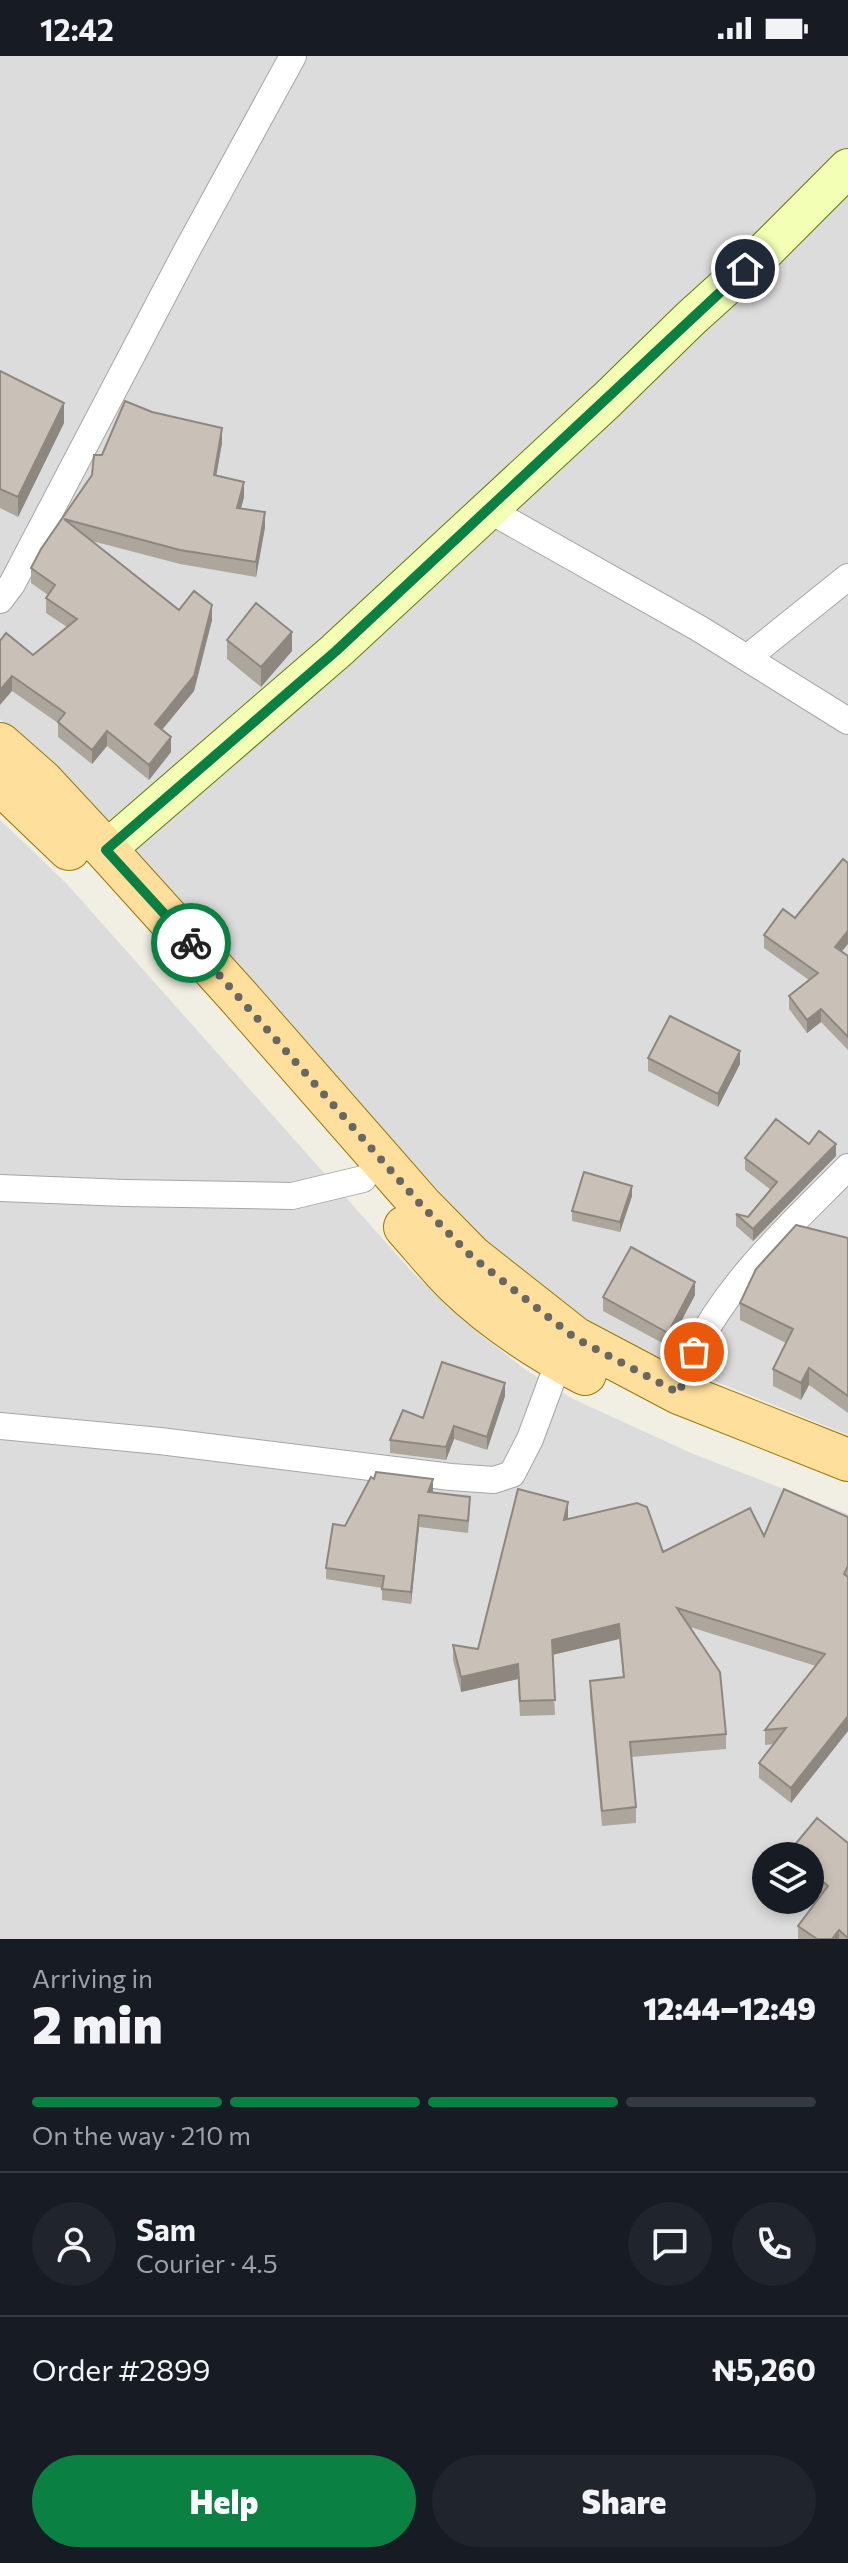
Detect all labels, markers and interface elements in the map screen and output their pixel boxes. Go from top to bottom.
text: 12:42 [40,10,114,47]
pin [711,235,779,303]
icon: home [723,247,767,291]
courier [151,903,231,983]
icon: bike [169,921,213,965]
pin [660,1318,728,1386]
icon: bag [672,1330,716,1374]
map controls [752,1842,824,1914]
button: layers [752,1842,824,1914]
text: Arriving in [32,1962,153,1993]
text: 12:44–12:49 [643,1989,816,2026]
text: 2 min [32,1991,163,2055]
text: On the way · 210 m [32,2119,251,2150]
button: person [32,2202,116,2286]
button: chat [628,2202,712,2286]
button: phone [732,2202,816,2286]
text: Sam [136,2210,196,2247]
text: Courier · 4.5 [136,2247,278,2278]
text: Order #2899 [32,2350,211,2387]
text: ₦5,260 [712,2350,816,2387]
button: Help [32,2455,416,2547]
button: Share [432,2455,816,2547]

